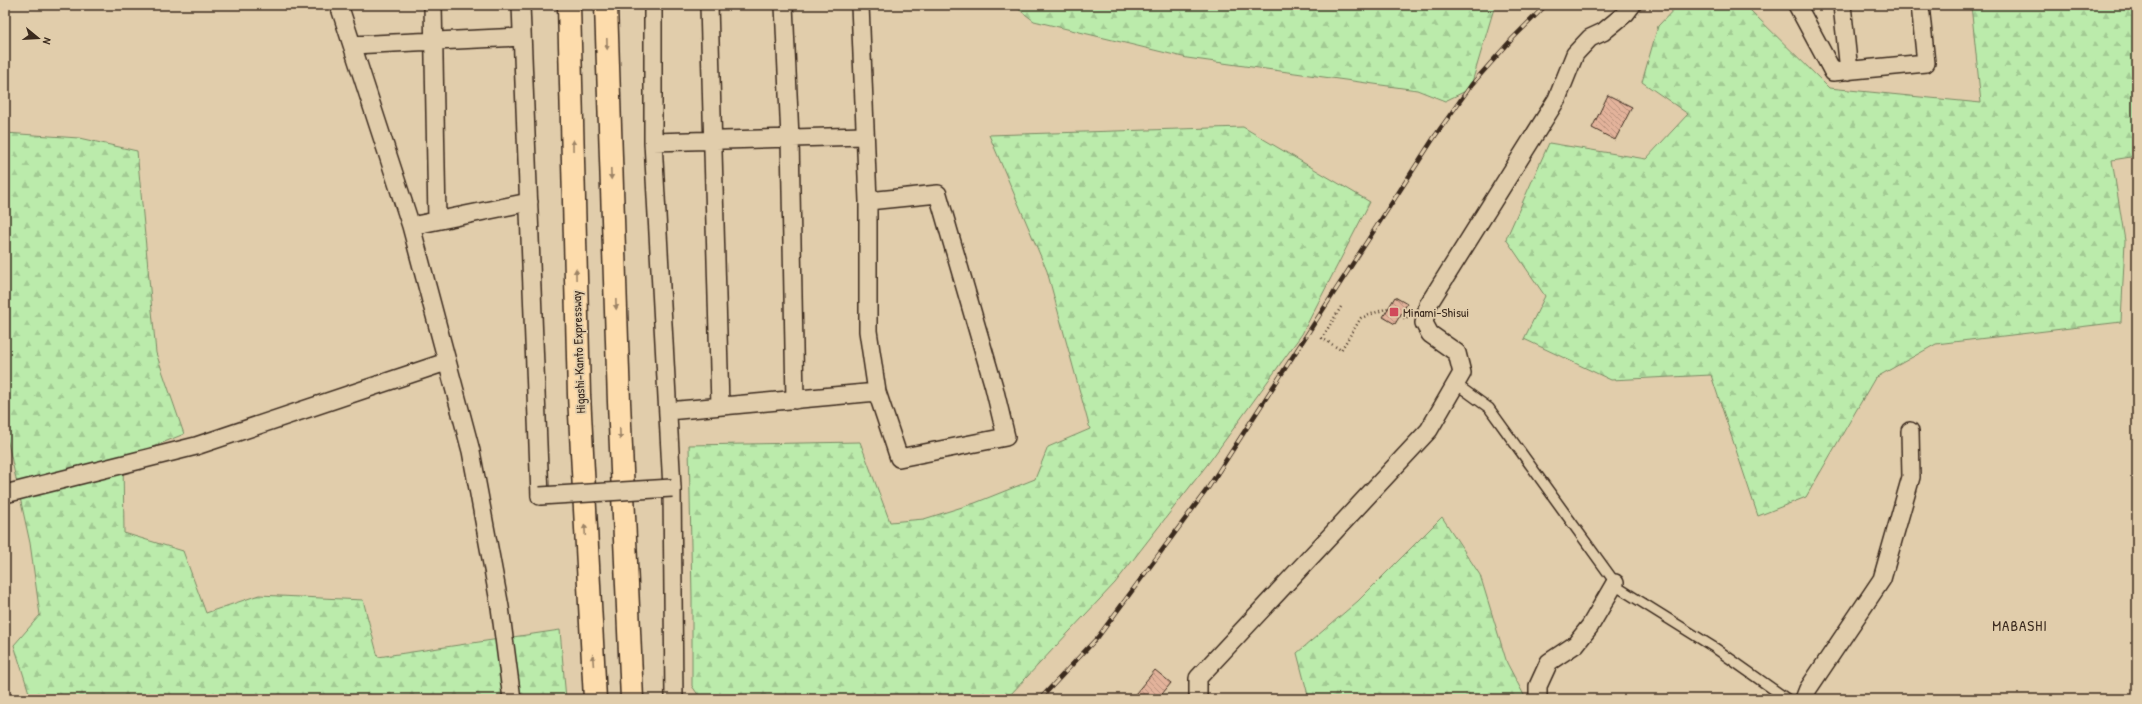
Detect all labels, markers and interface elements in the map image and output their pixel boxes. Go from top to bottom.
north arrow [18,18,58,58]
text: N [40,36,55,46]
one-way arrow [604,38,610,51]
one-way arrow [569,139,576,151]
one-way arrow [608,168,615,180]
one-way arrow [573,267,579,280]
street label: Higashi-Kanto Expressway [567,290,589,414]
one-way arrow [612,298,619,310]
place label: Minami-Shisui [1403,303,1469,321]
marker: Minami-Shisui [1388,306,1400,318]
one-way arrow [617,428,623,441]
one-way arrow [582,523,588,536]
district label: MABASHI [1992,615,2048,636]
one-way arrow [589,654,596,666]

